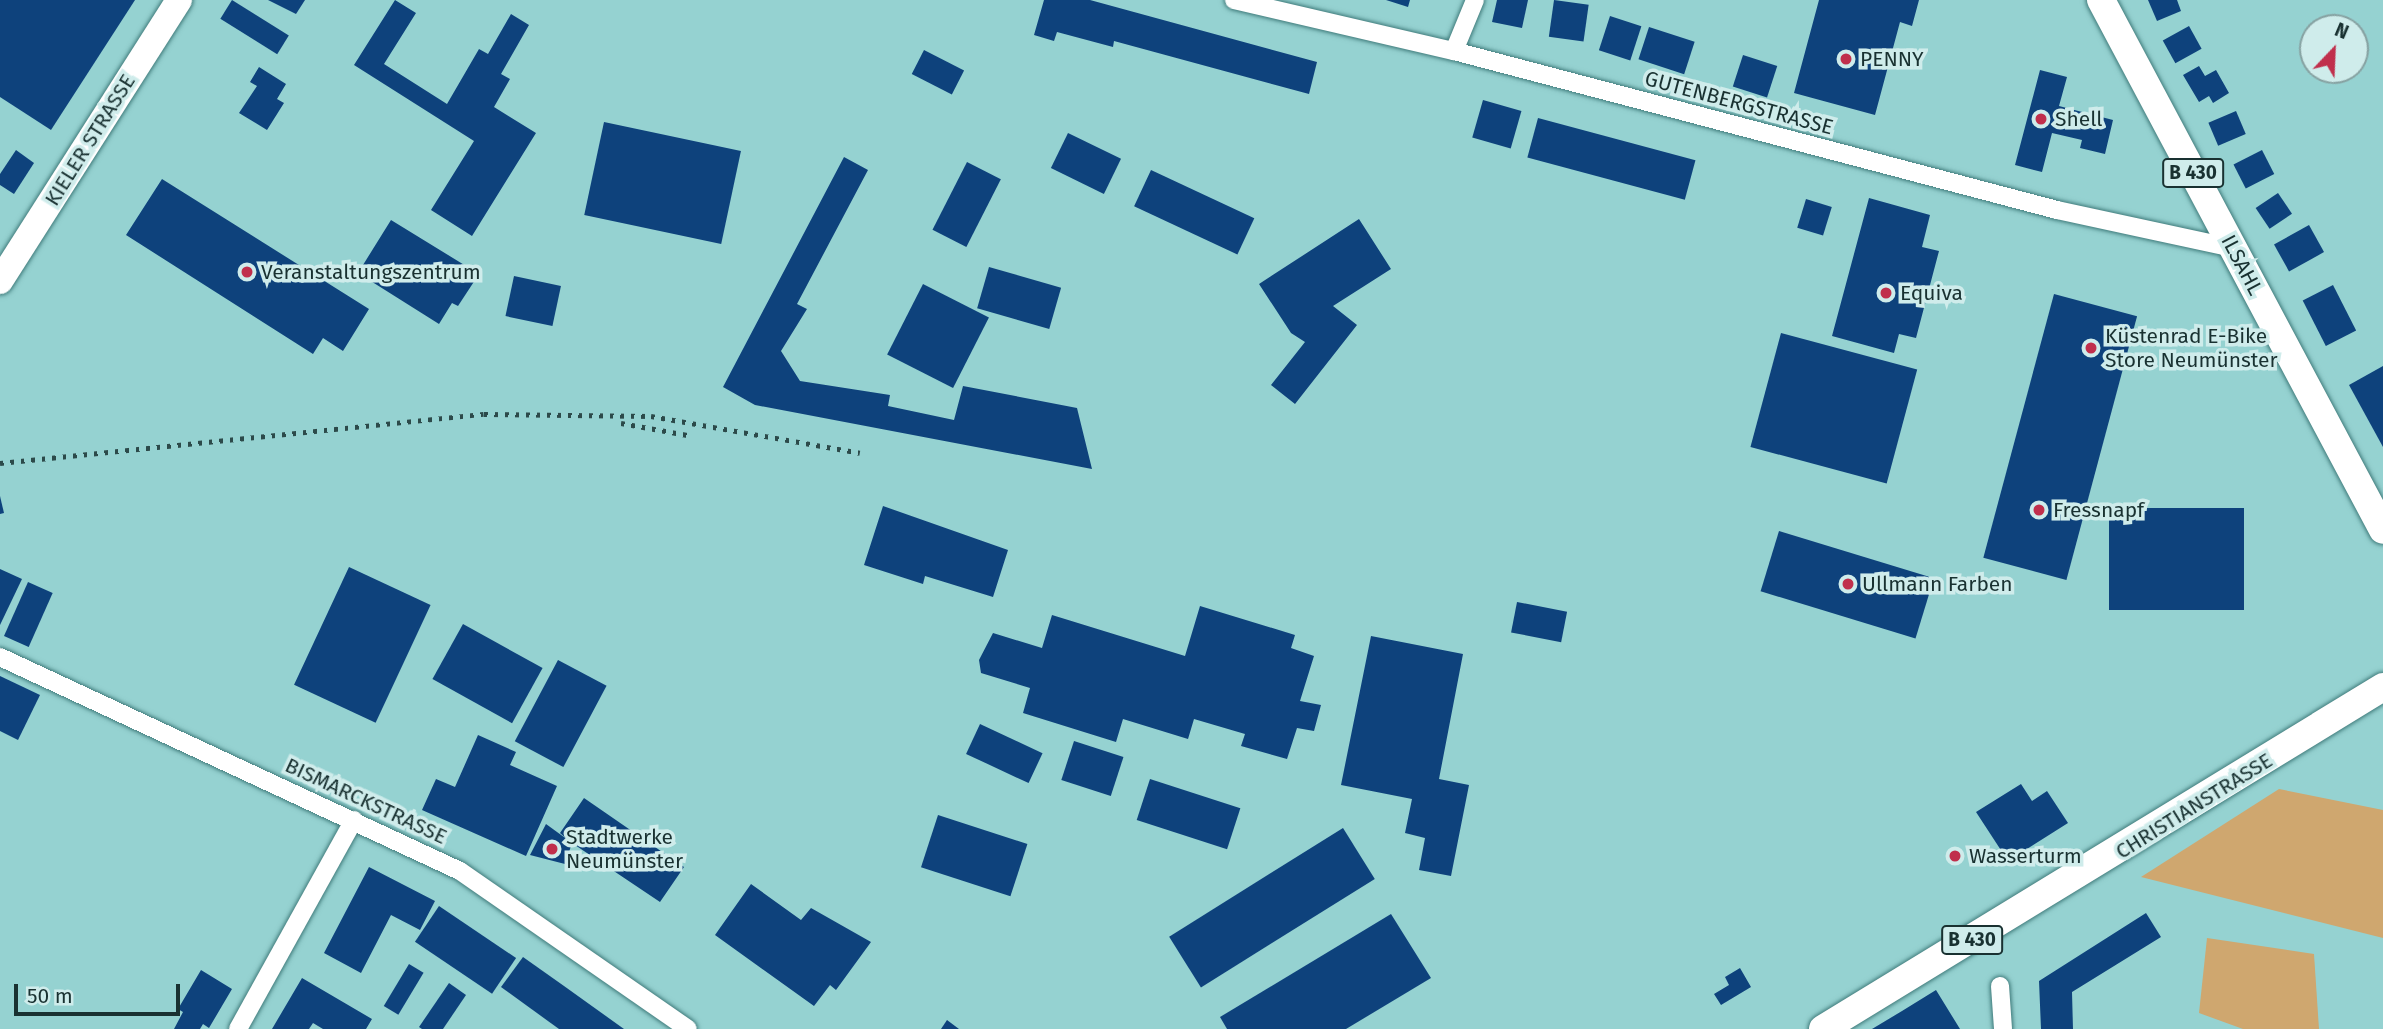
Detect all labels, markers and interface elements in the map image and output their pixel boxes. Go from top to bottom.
north arrow [2299,14,2369,84]
text: N [2331,18,2352,44]
place label: PENNY [1860,46,1924,72]
marker: PENNY [1838,51,1854,67]
street label: GUTENBERGSTRASSE [1642,66,1836,140]
street label: KIELER STRASSE [40,70,140,210]
place label: Shell [2055,106,2103,132]
marker: Shell [2033,111,2049,127]
road number: B 430 [2162,158,2224,188]
street label: ILSAHL [2216,231,2268,299]
place label: Veranstaltungszentrum [261,259,481,285]
marker: Veranstaltungszentrum [239,264,255,280]
place label: Equiva [1900,280,1963,306]
marker: Equiva [1878,285,1894,301]
place label: Küstenrad E-Bike Store Neumünster [2105,323,2278,373]
marker: Küstenrad E-Bike Store Neumünster [2083,340,2099,356]
place label: Fressnapf [2053,497,2144,523]
marker: Fressnapf [2031,502,2047,518]
place label: Ullmann Farben [1862,571,2013,597]
marker: Ullmann Farben [1840,576,1856,592]
street label: CHRISTIANSTRASSE [2111,748,2277,864]
street label: BISMARCKSTRASSE [281,753,451,849]
place label: Stadtwerke Neumünster [566,824,683,874]
marker: Stadtwerke Neumünster [544,841,560,857]
place label: Wasserturm [1969,843,2082,869]
marker: Wasserturm [1947,848,1963,864]
road number: B 430 [1940,924,2004,956]
scale bar [18,970,184,1014]
text: 50 m [27,983,73,1009]

